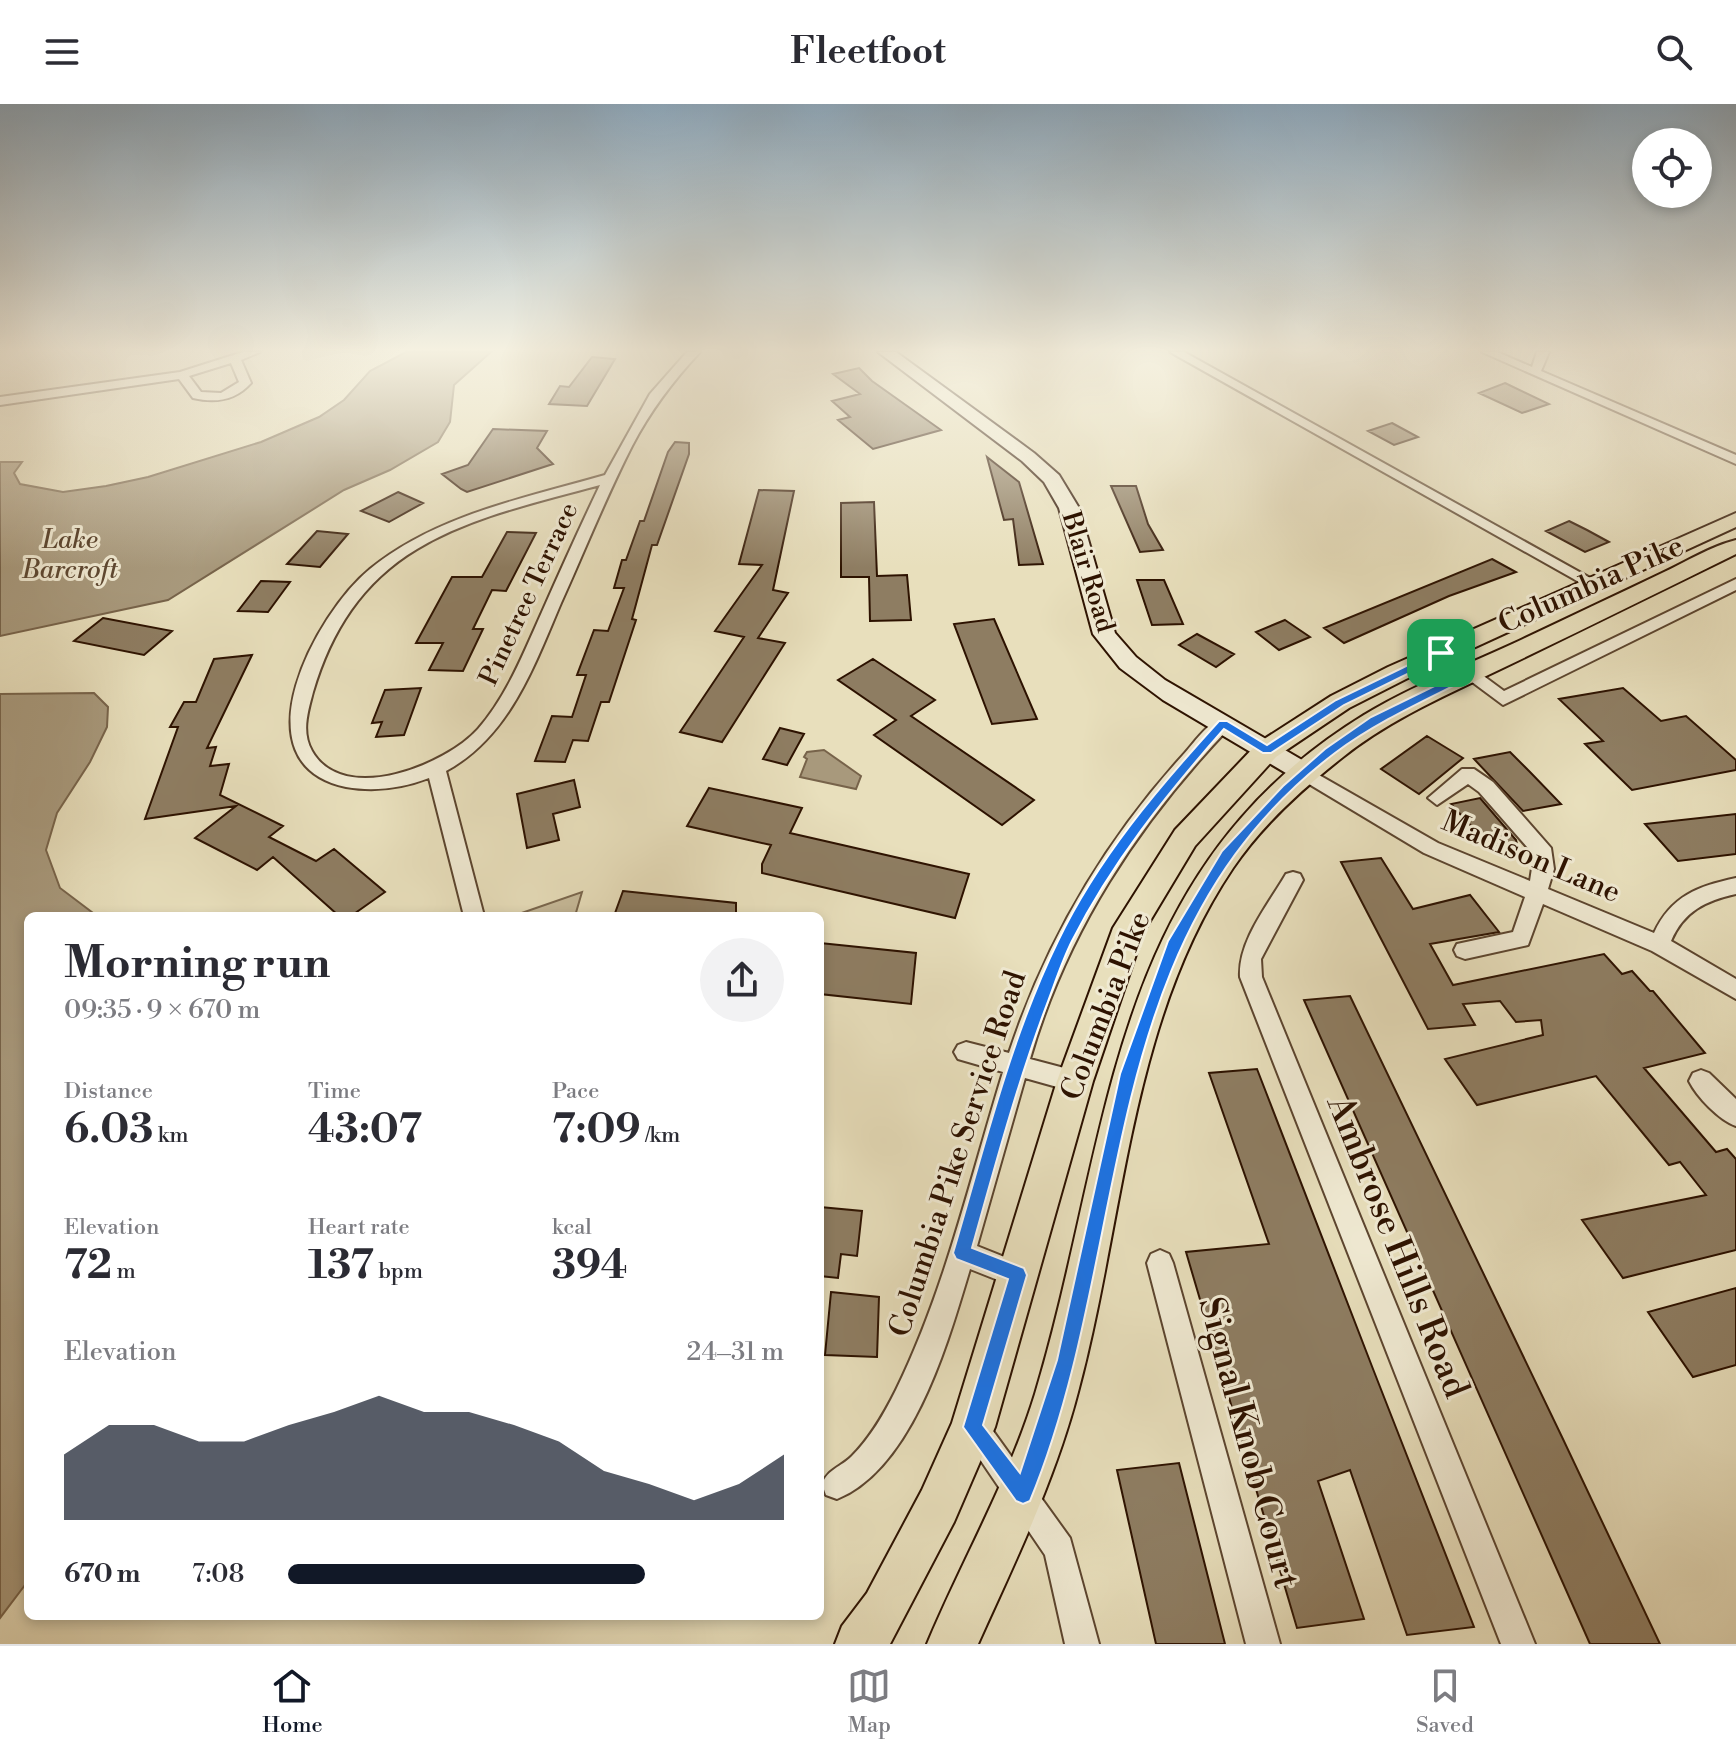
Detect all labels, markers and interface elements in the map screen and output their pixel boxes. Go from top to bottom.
icon: menu [40,30,84,74]
text: Fleetfoot [790,30,946,75]
icon: search [1652,30,1696,74]
map controls [1632,128,1712,208]
button: locate [1632,128,1712,208]
street label: Pinetree Terrace [473,497,585,691]
street label: Blair Road [1054,507,1122,636]
water label: Lake Barcroft [21,524,118,586]
street label: Columbia Pike [1492,527,1690,643]
pin [1407,619,1475,687]
icon: arrive [1419,631,1463,675]
street label: Madison Lane [1436,802,1626,912]
street label: Columbia Pike [1053,906,1159,1106]
text: Morning run [64,936,330,991]
button: share [700,938,784,1022]
street label: Columbia Pike Service Road [881,966,1035,1342]
text: 09:35 · 9 × 670 m [64,994,260,1026]
text: Distance [64,1078,153,1105]
text: Time [308,1078,361,1105]
text: Pace [552,1078,599,1105]
street label: Ambrose Hills Road [1315,1088,1478,1405]
text: 6.03 [64,1105,153,1155]
text: 43:07 [308,1105,422,1155]
text: 7:09 [552,1105,641,1155]
text: km [153,1122,189,1149]
text: /km [641,1122,680,1149]
text: Elevation [64,1214,159,1241]
text: Heart rate [308,1214,410,1241]
text: kcal [552,1214,592,1241]
text: 72 [64,1241,112,1291]
text: 137 [308,1241,374,1291]
text: 394 [552,1241,628,1291]
text: m [112,1258,136,1285]
text: bpm [374,1258,423,1285]
street label: Signal Knob Court [1187,1292,1309,1594]
text: Elevation [64,1336,177,1368]
text: 24–31 m [686,1336,784,1368]
text: 670 m [64,1558,140,1590]
text: 7:08 [192,1558,244,1590]
tab: Home [262,1664,323,1739]
tab: Map [847,1664,891,1739]
tab: Saved [1416,1664,1474,1739]

